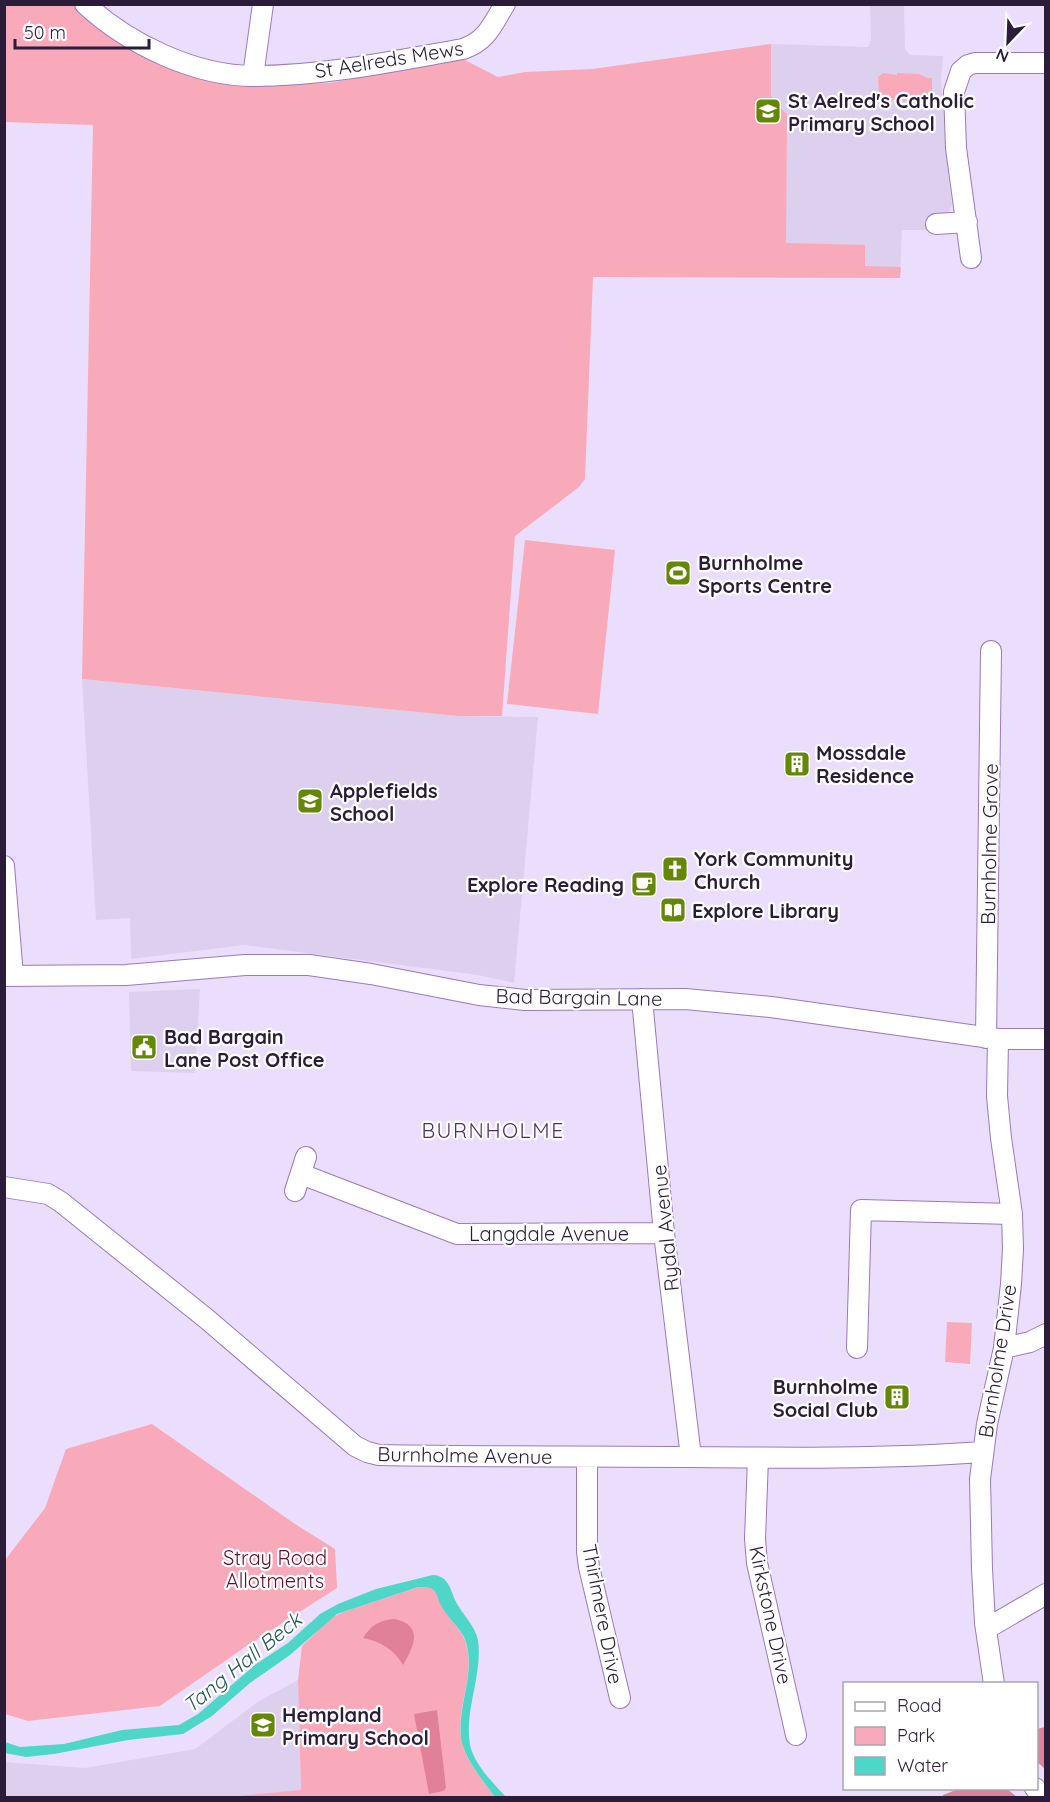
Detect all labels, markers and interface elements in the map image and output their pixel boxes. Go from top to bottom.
scale bar [15,12,148,50]
north arrow [978,12,1038,72]
text: 50 m [24,21,66,44]
street label: St Aelreds Mews [313,35,465,83]
text: N [993,44,1011,67]
place label: St Aelred's Catholic Primary School [788,88,974,136]
school or university icon: St Aelred's Catholic Primary School [753,96,783,126]
place label: Burnholme Sports Centre [698,550,832,598]
sports icon: Burnholme Sports Centre [663,558,693,588]
place label: Mossdale Residence [816,740,914,788]
building icon: Mossdale Residence [782,749,812,779]
street label: Burnholme Grove [975,763,1003,925]
place label: Applefields School [330,778,438,826]
school or university icon: Applefields School [295,786,325,816]
place label: York Community Church [694,846,853,894]
church icon: York Community Church [660,854,690,884]
cafe icon: Explore Reading [629,869,659,899]
place label: Explore Reading [467,872,624,897]
library icon: Explore Library [658,895,688,925]
place label: Explore Library [692,898,839,923]
street label: Bad Bargain Lane [495,983,663,1011]
place label: Bad Bargain Lane Post Office [164,1024,324,1072]
public building icon: Bad Bargain Lane Post Office [129,1032,159,1062]
district label: BURNHOLME [421,1117,565,1143]
street label: Rydal Avenue [646,1163,684,1293]
street label: Langdale Avenue [469,1221,629,1246]
street label: Burnholme Drive [973,1283,1021,1439]
place label: Burnholme Social Club [773,1374,878,1422]
building icon: Burnholme Social Club [882,1382,912,1412]
street label: Burnholme Avenue [377,1441,553,1469]
street label: Thirlmere Drive [577,1542,629,1686]
street label: Kirkstone Drive [744,1544,798,1686]
park label: Stray Road Allotments [223,1545,327,1593]
water label: Tang Hall Beck [177,1605,308,1718]
legend [843,1682,1038,1790]
text: Road [897,1694,942,1717]
place label: Hempland Primary School [282,1702,429,1750]
school or university icon: Hempland Primary School [248,1710,278,1740]
text: Park [897,1724,935,1747]
text: Water [897,1754,948,1777]

